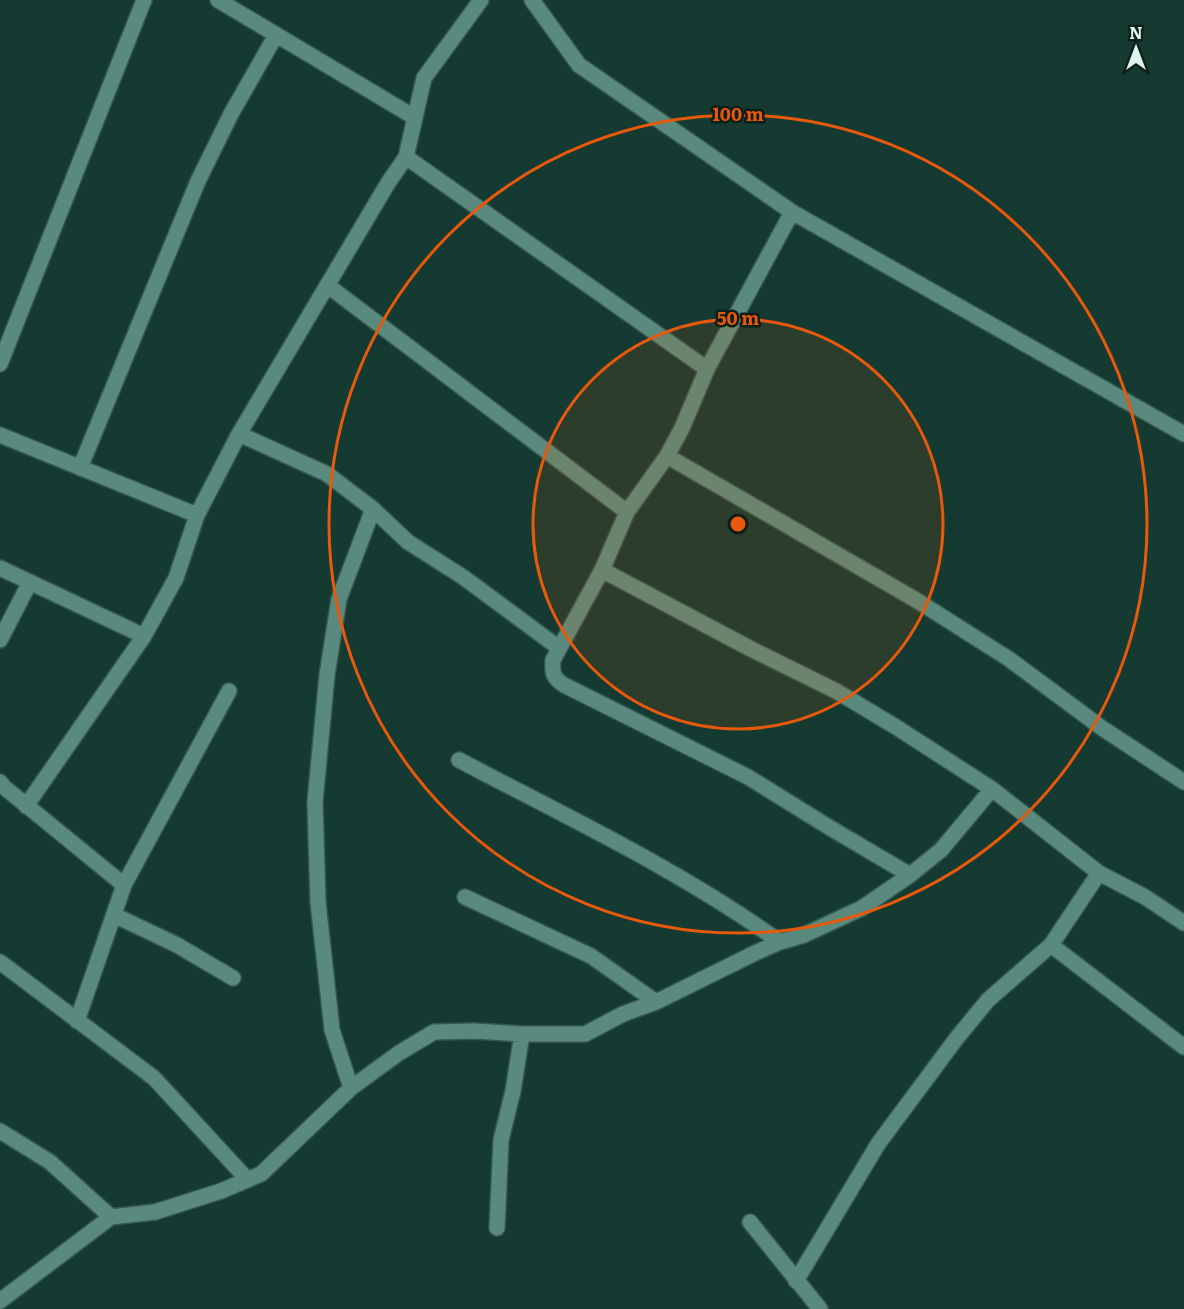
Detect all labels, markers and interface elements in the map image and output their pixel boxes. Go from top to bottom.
north arrow [1106,18,1166,78]
text: N [1129,20,1143,44]
text: 100 m [712,100,764,127]
text: 50 m [717,304,759,331]
centre of rings [728,514,748,534]

